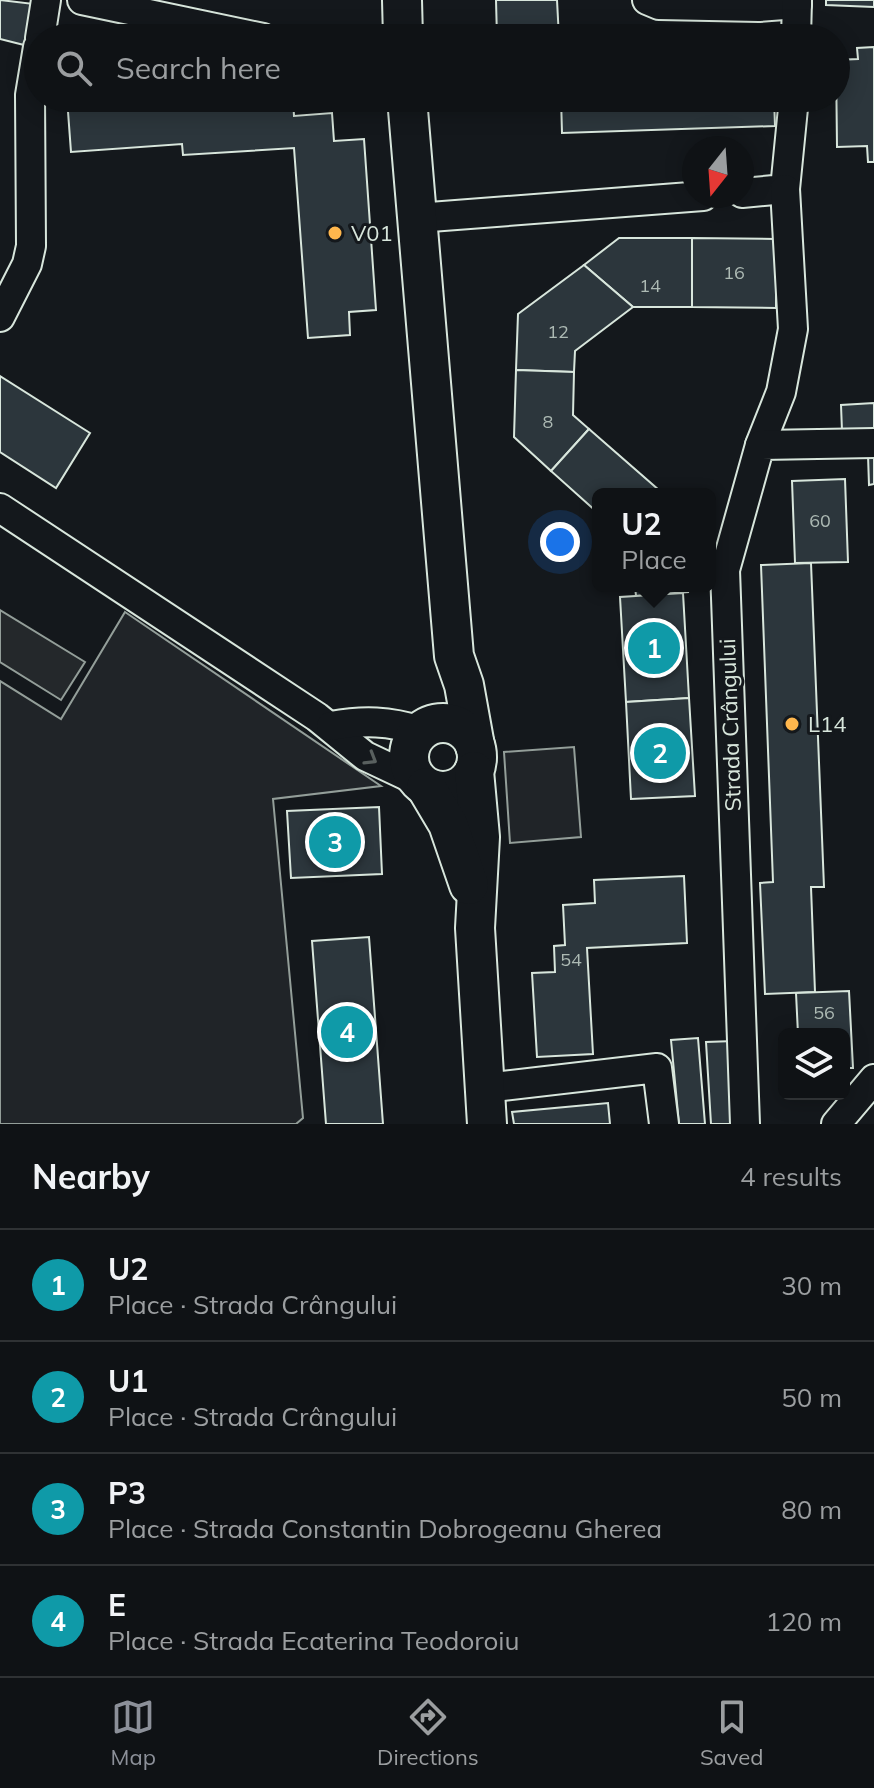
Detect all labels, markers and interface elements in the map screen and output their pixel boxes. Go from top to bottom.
search box [24,24,850,112]
icon: search [52,46,96,90]
text: Search here [116,49,281,87]
north arrow [682,136,754,208]
place label: V01 [351,219,393,247]
marker: V01 [326,224,344,242]
house number: 16 [723,261,745,284]
house number: 14 [639,274,661,297]
house number: 12 [547,320,569,343]
house number: 8 [543,410,553,433]
popup [592,488,716,592]
text: U2 [621,505,661,543]
house number: 60 [809,509,831,532]
your location [540,522,580,562]
text: Place [621,543,687,576]
pin: 1 [628,618,680,678]
street label: Strada Crângului [713,638,747,812]
place label: L14 [808,710,846,738]
marker: L14 [783,715,801,733]
pin: 2 [634,723,686,783]
one-way arrow [362,749,377,765]
pin: 3 [309,812,361,872]
house number: 54 [560,948,582,971]
house number: 56 [813,1001,835,1024]
pin: 4 [321,1002,373,1062]
map controls [778,1028,850,1100]
button: layers [778,1028,850,1100]
text: Nearby [32,1155,150,1198]
text: 4 results [740,1160,842,1193]
text: U2 [108,1250,148,1288]
text: 1 [50,1269,66,1302]
text: 30 m [781,1269,842,1302]
text: Place · Strada Crângului [108,1288,397,1321]
text: U1 [108,1362,148,1400]
text: 2 [50,1381,66,1414]
text: 50 m [781,1381,842,1414]
text: Place · Strada Crângului [108,1400,397,1433]
text: P3 [108,1474,146,1512]
text: 3 [50,1493,66,1526]
text: 80 m [781,1493,842,1526]
text: Place · Strada Constantin Dobrogeanu Gherea [108,1512,662,1545]
text: E [108,1586,126,1624]
text: 4 [50,1605,66,1638]
text: 120 m [766,1605,842,1638]
text: Place · Strada Ecaterina Teodoroiu [108,1624,520,1657]
tab: Map [111,1695,156,1771]
tab: Directions [377,1695,479,1771]
tab: Saved [700,1695,763,1771]

